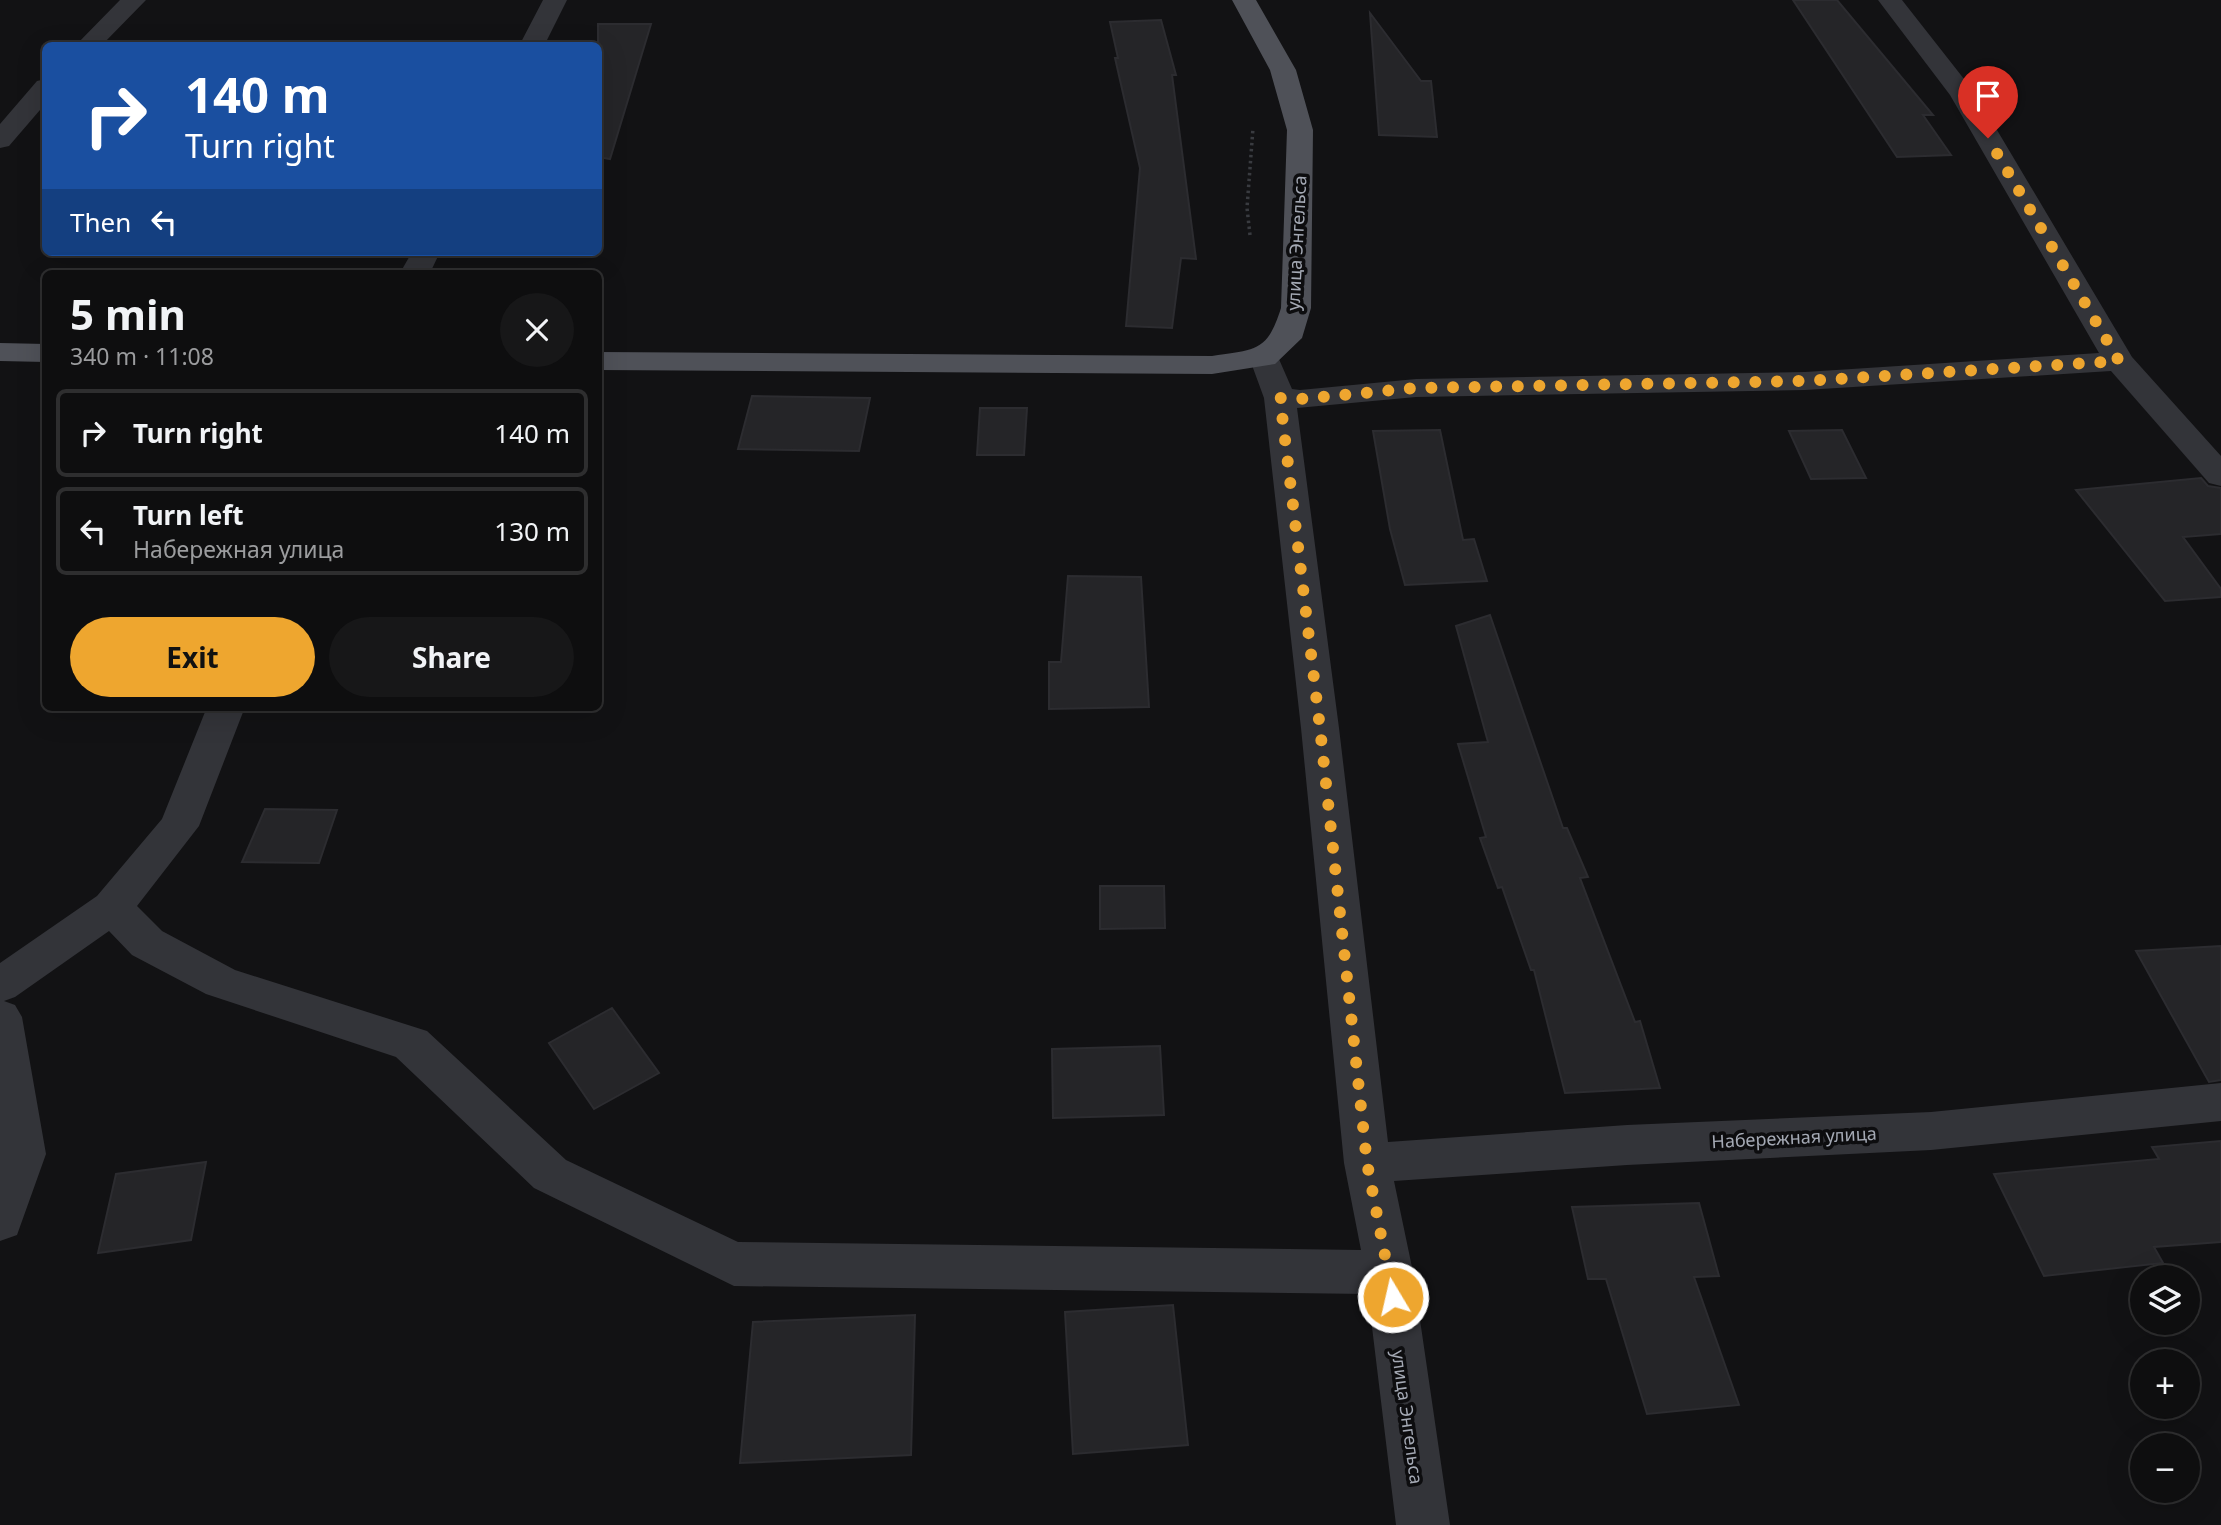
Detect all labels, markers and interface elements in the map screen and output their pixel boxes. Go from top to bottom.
text: 140 m [185,61,330,127]
pin [1958,66,2018,138]
icon: right [70,70,161,161]
icon: arrive [1969,77,2007,115]
text: Turn right [185,124,335,167]
street label: улица Энгельса [1280,175,1312,311]
icon: left [145,203,183,241]
text: Then [70,204,131,240]
text: 5 min [70,285,186,342]
button: close [500,293,574,367]
text: 340 m · 11:08 [70,340,214,372]
icon: right [74,414,112,452]
text: Turn right [133,415,263,451]
text: 140 m [494,415,570,451]
text: Turn left [133,497,244,533]
icon: left [74,512,112,550]
text: 130 m [494,513,570,549]
text: Набережная улица [133,533,344,565]
button: Exit [70,617,315,697]
button: Share [329,617,574,697]
street label: Набережная улица [1711,1121,1877,1153]
position arrow [1356,1260,1430,1334]
map controls [2130,1265,2200,1503]
button: layers [2130,1265,2200,1335]
street label: улица Энгельса [1387,1348,1429,1486]
button: + [2130,1349,2200,1419]
button: − [2130,1433,2200,1503]

